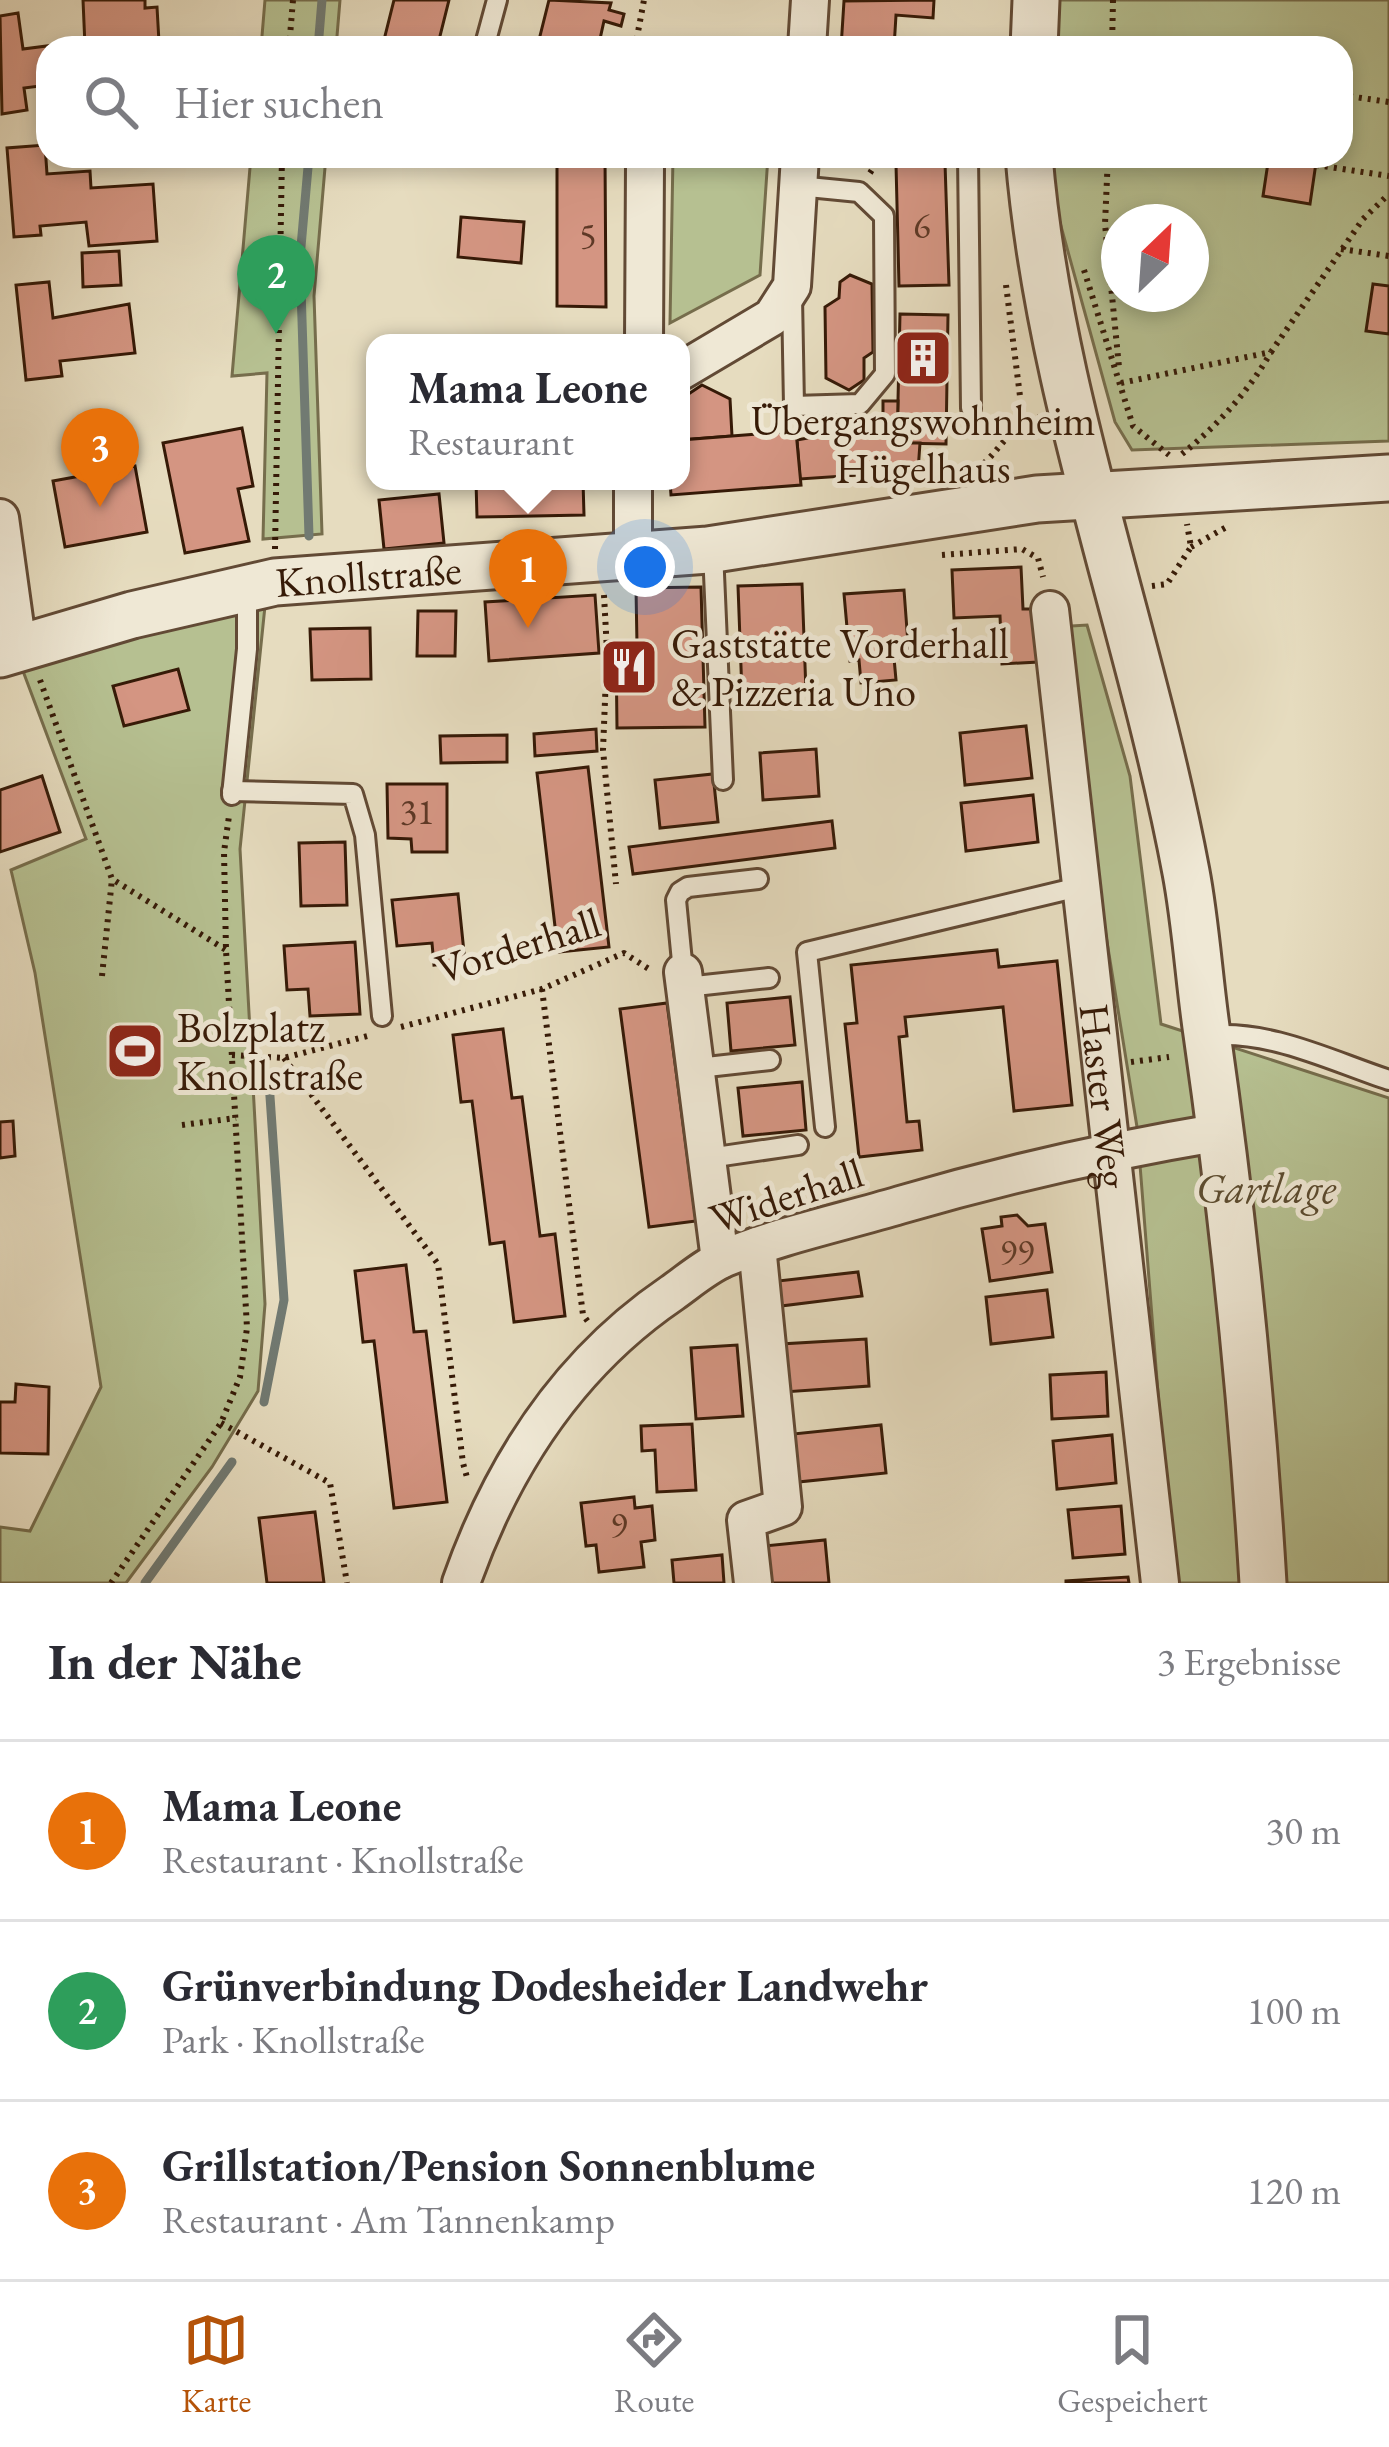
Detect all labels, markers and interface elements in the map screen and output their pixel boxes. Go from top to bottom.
search box [36,36,1353,168]
icon: search [78,69,144,135]
text: Hier suchen [174,73,384,131]
house number: 6 [913,202,931,249]
north arrow [1101,204,1209,312]
house number: 5 [579,212,597,259]
pin: 2 [237,235,315,334]
building icon: Übergangswohnheim Hügelhaus [892,327,954,389]
popup [366,334,690,490]
text: Mama Leone [408,358,648,416]
place label: Übergangswohnheim Hügelhaus [751,393,1095,496]
pin: 3 [61,408,139,507]
text: Restaurant [408,416,574,467]
pin: 1 [489,529,567,628]
your location [615,537,675,597]
street label: Knollstraße [273,541,463,610]
place label: Gaststätte Vorderhall & Pizzeria Uno [671,616,1009,719]
restaurant icon: Gaststätte Vorderhall & Pizzeria Uno [598,636,660,698]
house number: 31 [400,788,434,835]
street label: Vorderhall [429,894,607,996]
place label: Bolzplatz Knollstraße [177,1000,363,1103]
street label: Haster Weg [1067,1001,1142,1192]
sports icon: Bolzplatz Knollstraße [104,1020,166,1082]
street label: Widerhall [702,1145,870,1246]
park label: Gartlage [1196,1161,1337,1216]
house number: 99 [1000,1228,1034,1275]
house number: 9 [610,1501,628,1548]
text: In der Nähe [48,1628,302,1694]
text: 3 Ergebnisse [1157,1636,1341,1687]
text: Mama Leone [162,1776,401,1834]
text: 1 [77,1805,97,1856]
text: 30 m [1265,1805,1341,1856]
text: Restaurant · Knollstraße [162,1834,524,1885]
text: Grünverbindung Dodesheider Landwehr [162,1956,928,2014]
text: 2 [77,1985,97,2036]
text: 100 m [1247,1985,1341,2036]
text: Park · Knollstraße [162,2014,425,2065]
text: Grillstation/Pension Sonnenblume [162,2136,815,2194]
text: 3 [77,2165,97,2216]
text: 120 m [1247,2165,1341,2216]
text: Restaurant · Am Tannenkamp [162,2194,615,2245]
tab: Karte [181,2307,251,2422]
tab: Route [614,2307,695,2422]
tab: Gespeichert [1057,2307,1208,2422]

